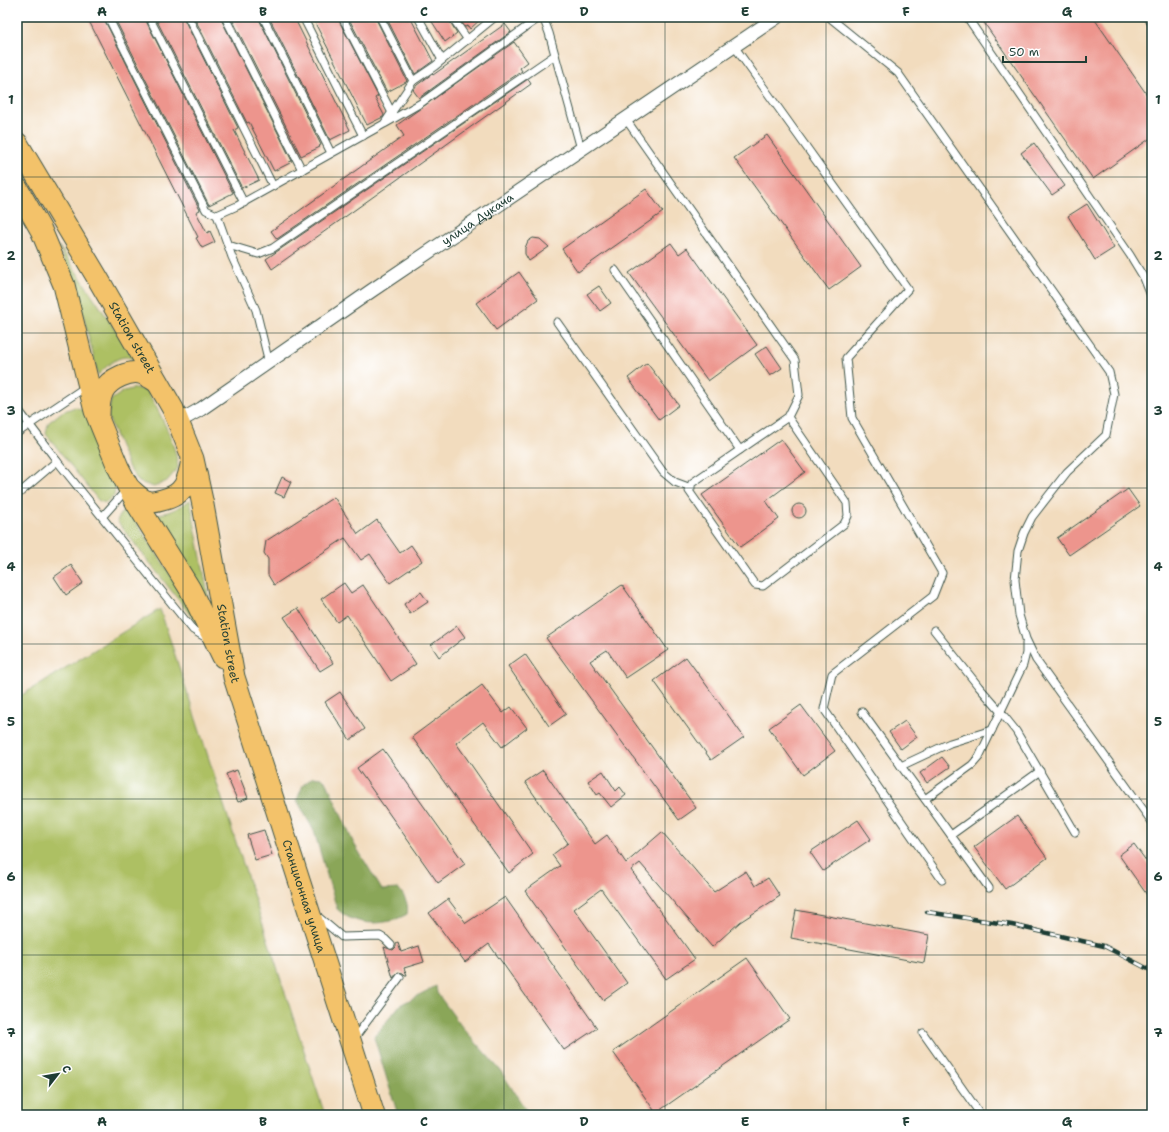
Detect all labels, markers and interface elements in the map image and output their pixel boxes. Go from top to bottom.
text: A [97,3,107,20]
text: B [259,3,267,20]
text: C [420,3,428,20]
text: D [579,3,589,20]
text: E [741,3,750,20]
text: F [902,3,910,20]
text: G [1062,3,1073,20]
scale bar [1003,38,1086,64]
text: 50 m [1009,44,1039,60]
text: 1 [8,91,14,108]
text: 1 [1155,91,1161,108]
street label: улица Дукача [439,189,517,249]
text: 2 [6,247,16,264]
text: 2 [1153,247,1163,264]
street label: Station street [105,299,159,376]
text: 3 [6,402,16,419]
text: 3 [1153,402,1163,419]
text: 4 [6,558,16,575]
text: 4 [1153,558,1163,575]
street label: Station street [213,603,243,685]
text: 5 [7,713,15,730]
text: 5 [1154,713,1162,730]
street label: Станционная улица [278,837,330,955]
text: 6 [6,868,16,885]
text: 6 [1153,868,1163,885]
text: 7 [6,1024,16,1041]
text: 7 [1153,1024,1163,1041]
north arrow [38,1054,78,1094]
text: С [58,1062,74,1076]
text: A [97,1113,107,1130]
text: B [259,1113,267,1130]
text: C [420,1113,428,1130]
text: D [579,1113,589,1130]
text: E [741,1113,750,1130]
text: F [902,1113,910,1130]
text: G [1062,1113,1073,1130]

